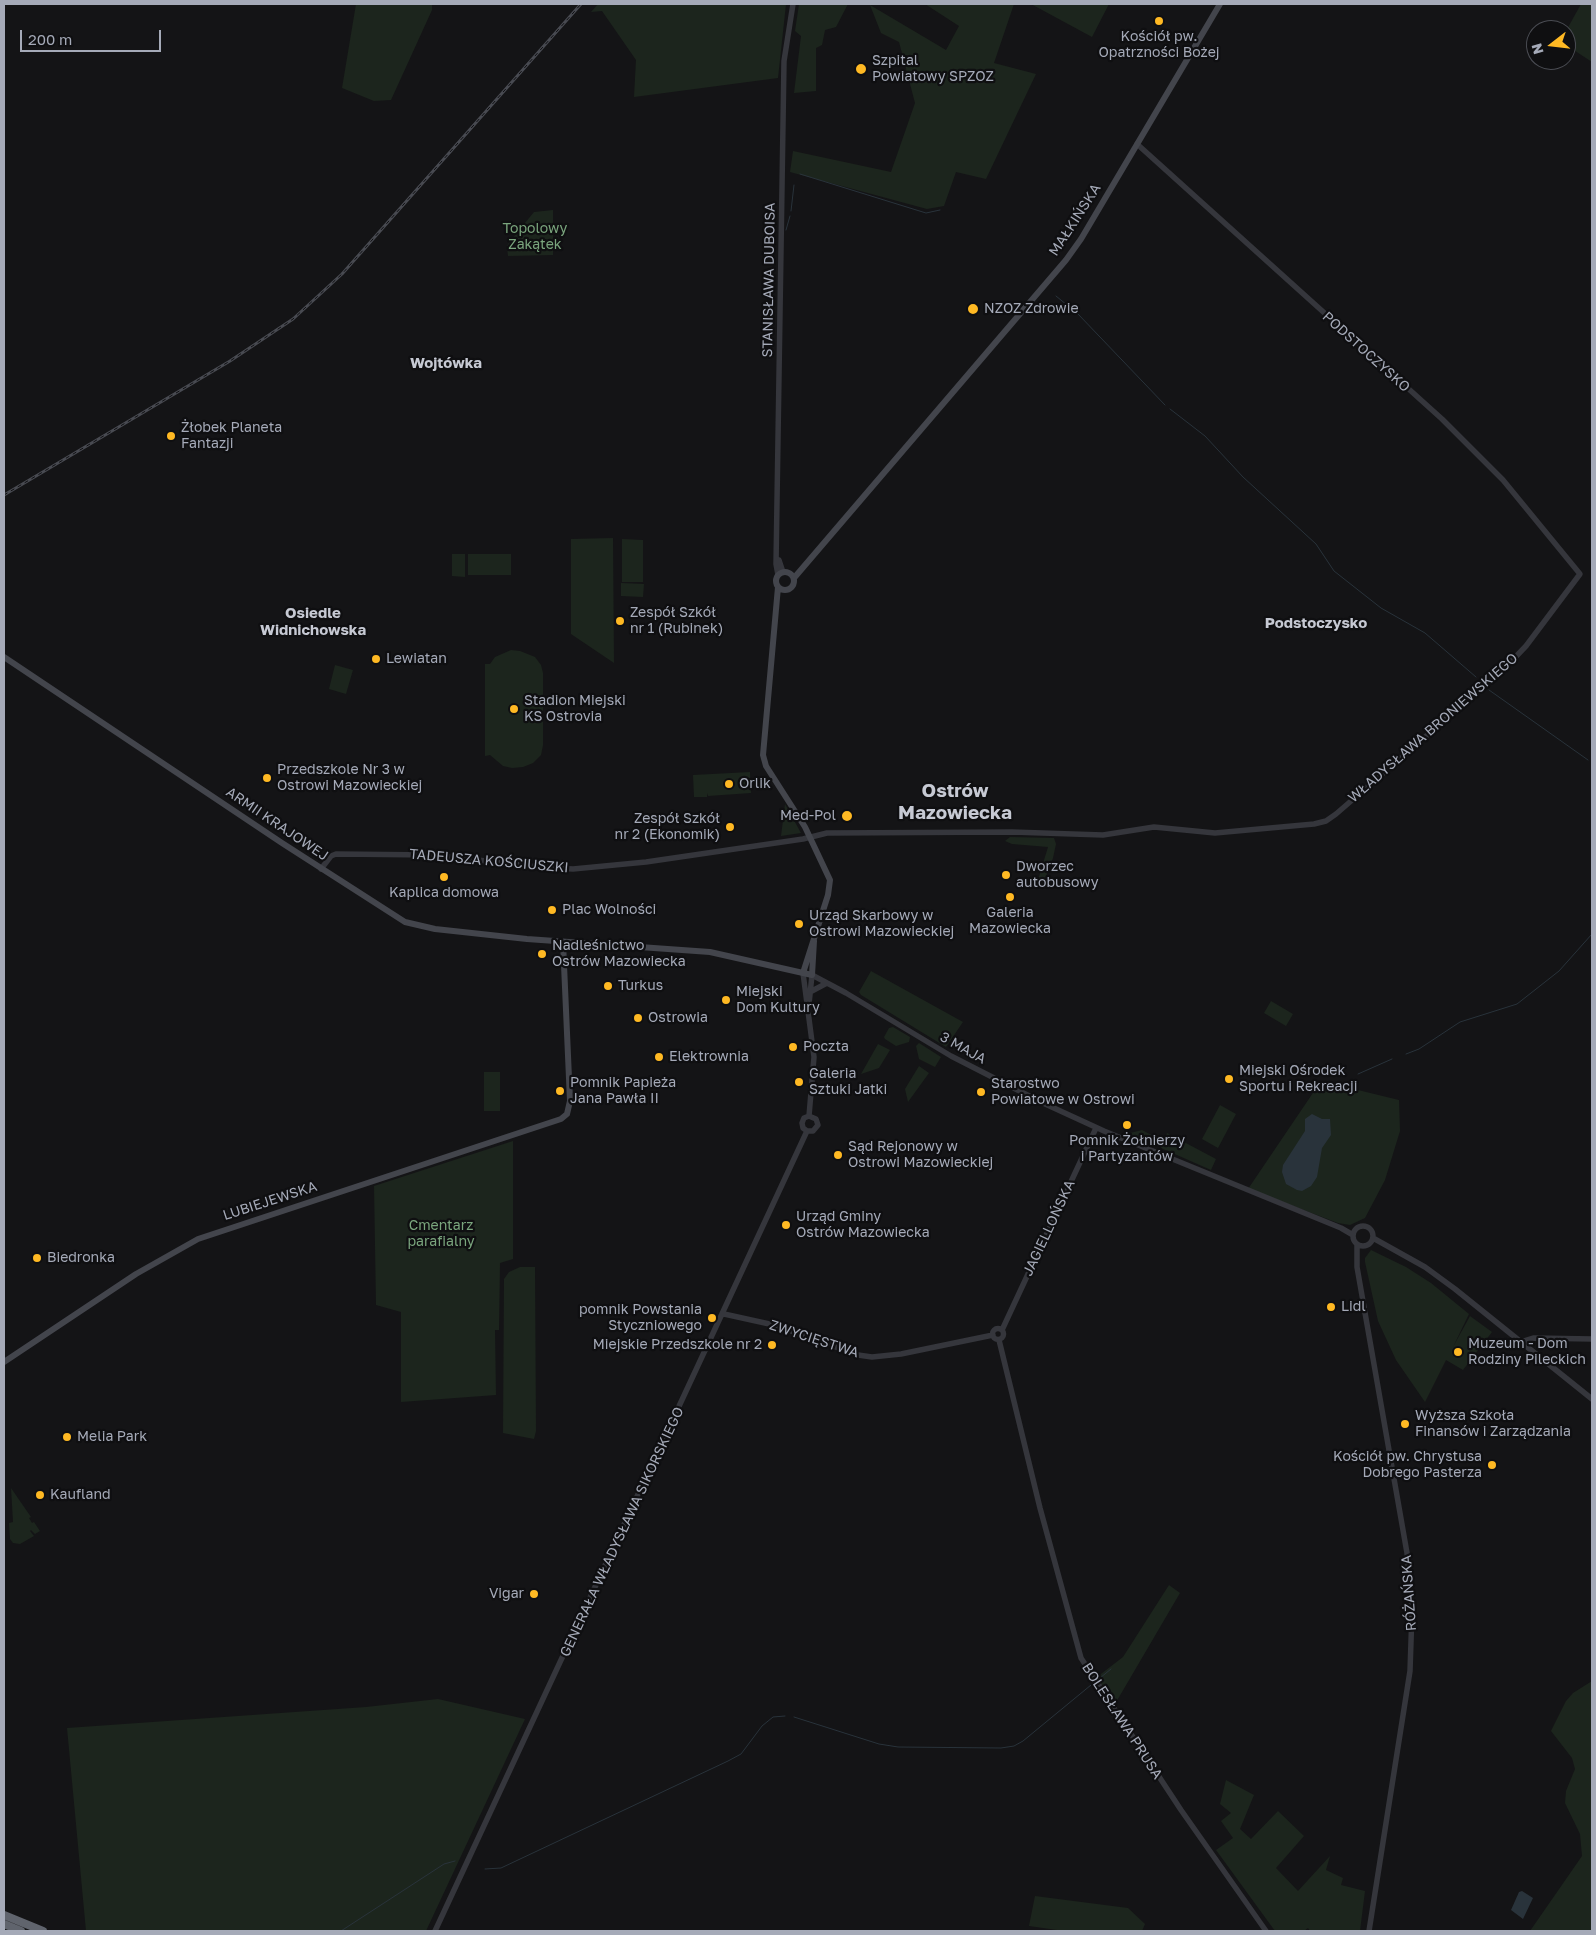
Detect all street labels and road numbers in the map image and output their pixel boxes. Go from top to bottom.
street label: MAŁKIŃSKA [1045,181,1105,259]
street label: STANISŁAWA DUBOISA [759,202,779,358]
street label: PODSTOCZYSKO [1319,308,1413,396]
street label: WŁADYSŁAWA BRONIEWSKIEGO [1345,650,1521,806]
street label: ARMII KRAJOWEJ [223,784,331,864]
street label: TADEUSZA KOŚCIUSZKI [409,846,569,876]
street label: 3 MAJA [937,1029,989,1067]
street label: JAGIELLOŃSKA [1019,1177,1079,1279]
street label: LUBIEJEWSKA [221,1178,319,1224]
street label: ZWYCIĘSTWA [767,1317,861,1361]
street label: GENERAŁA WŁADYSŁAWA SIKORSKIEGO [557,1404,687,1660]
street label: RÓŻAŃSKA [1398,1554,1420,1632]
street label: BOLESŁAWA PRUSA [1078,1660,1166,1782]

